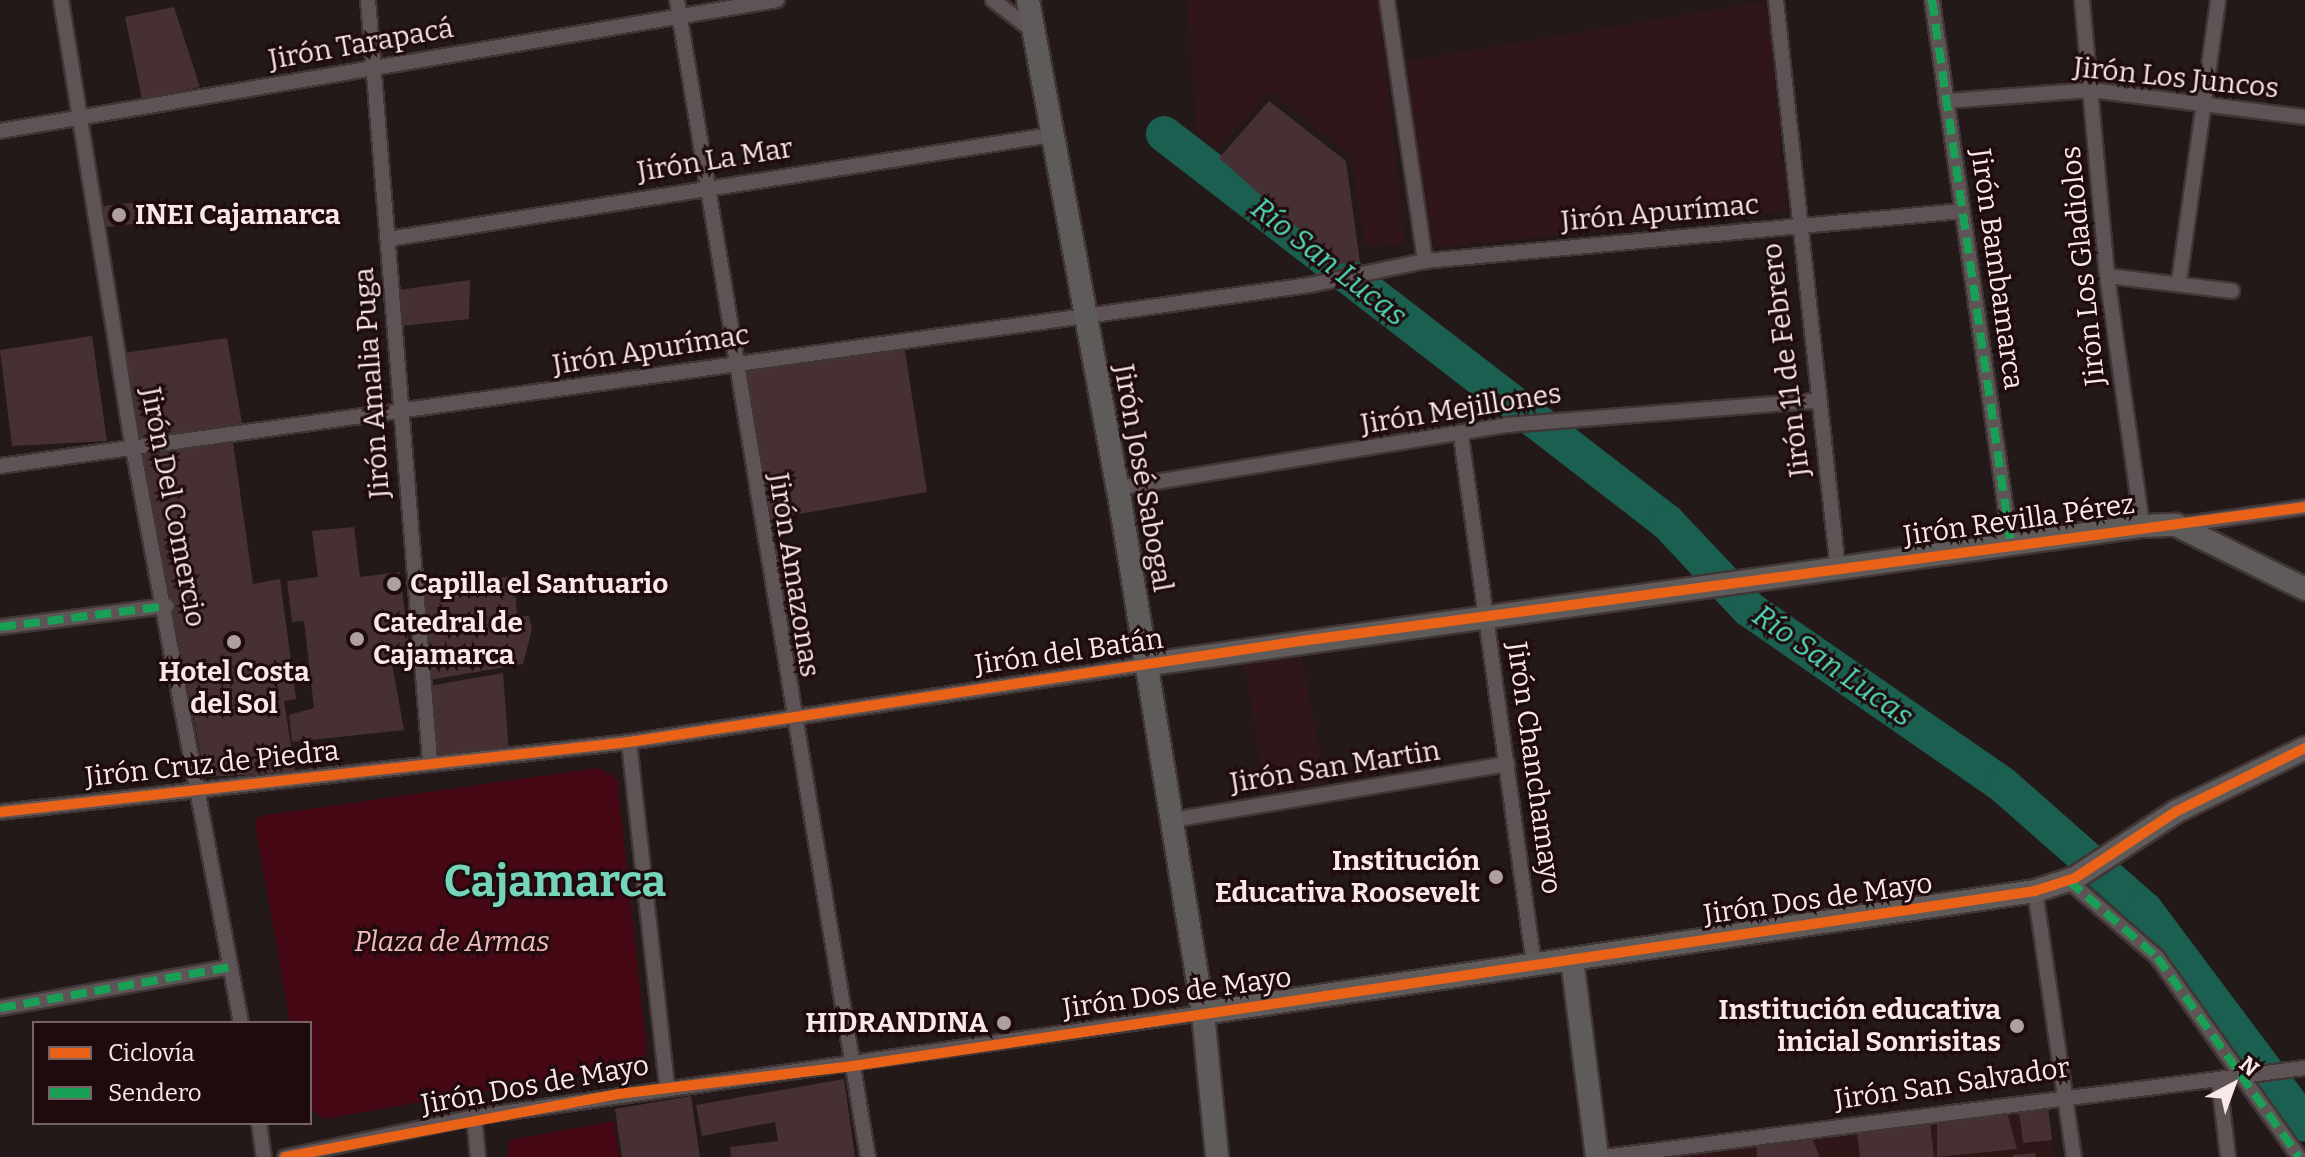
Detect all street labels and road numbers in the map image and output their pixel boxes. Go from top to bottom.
street label: Jirón Tarapacá [266,11,456,77]
street label: Jirón Los Juncos [2072,51,2280,105]
street label: Jirón La Mar [635,131,795,189]
street label: Jirón Los Gladiolos [2054,144,2112,388]
street label: Jirón Bambamarca [1963,147,2031,391]
street label: Jirón Apurímac [1559,188,1761,238]
street label: Jirón 11 de Febrero [1755,241,1817,479]
street label: Jirón Amalia Puga [347,266,397,500]
street label: Jirón Apurímac [550,318,752,382]
street label: Jirón José Sabogal [1106,362,1180,594]
street label: Jirón Mejillones [1358,377,1564,441]
street label: Jirón Del Comercio [133,384,213,630]
street label: Jirón Amazonas [761,471,827,679]
street label: Jirón Revilla Pérez [1901,487,2137,553]
street label: Jirón del Batán [973,622,1165,682]
street label: Jirón Chanchamayo [1500,640,1568,896]
street label: Jirón Cruz de Piedra [83,734,341,794]
street label: Jirón San Martin [1228,734,1442,800]
street label: Jirón Dos de Mayo [1702,866,1934,932]
street label: Jirón Dos de Mayo [1061,960,1293,1026]
street label: Jirón Dos de Mayo [419,1048,651,1122]
street label: Jirón San Salvador [1832,1051,2072,1117]

